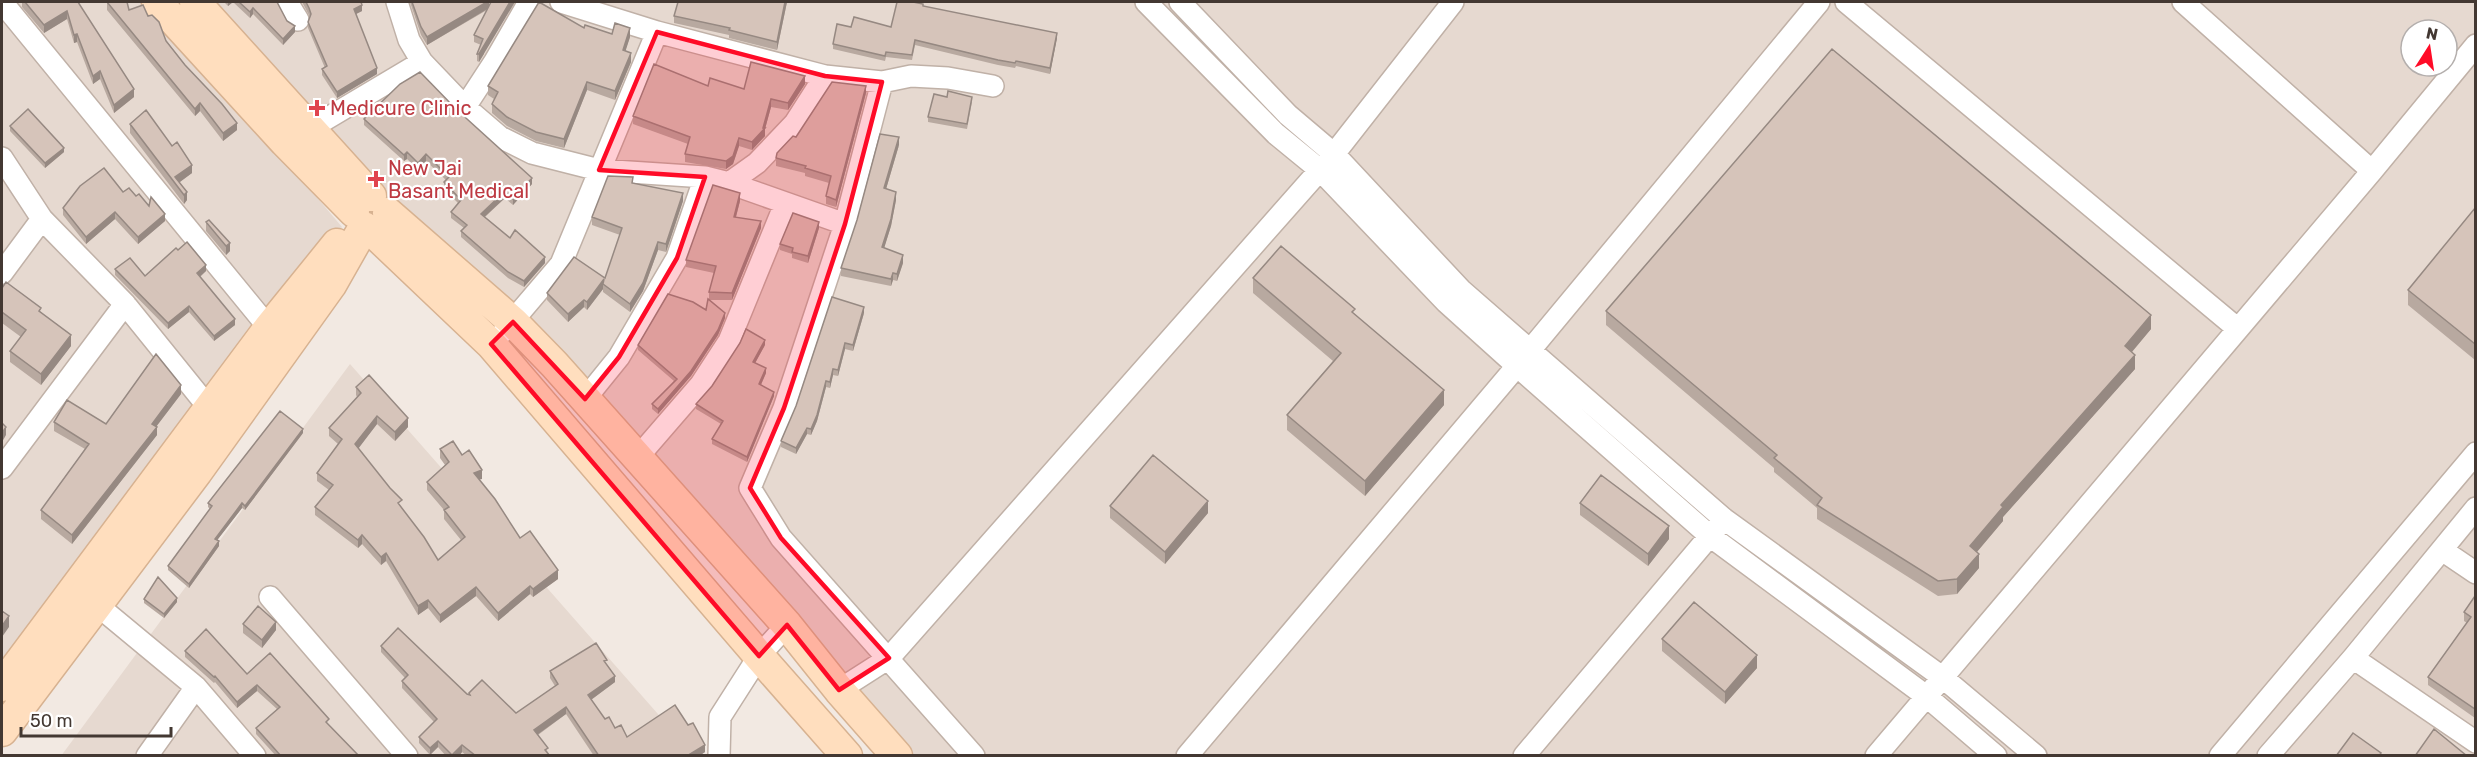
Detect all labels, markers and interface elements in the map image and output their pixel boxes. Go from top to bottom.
north arrow [2399,18,2459,78]
text: N [2424,23,2440,44]
place label: Medicure Clinic [330,96,471,120]
marker: Medicure Clinic [308,99,326,117]
place label: New Jai Basant Medical [388,156,529,203]
marker: New Jai Basant Medical [369,172,383,186]
scale bar [21,700,171,738]
text: 50 m [30,710,73,732]

